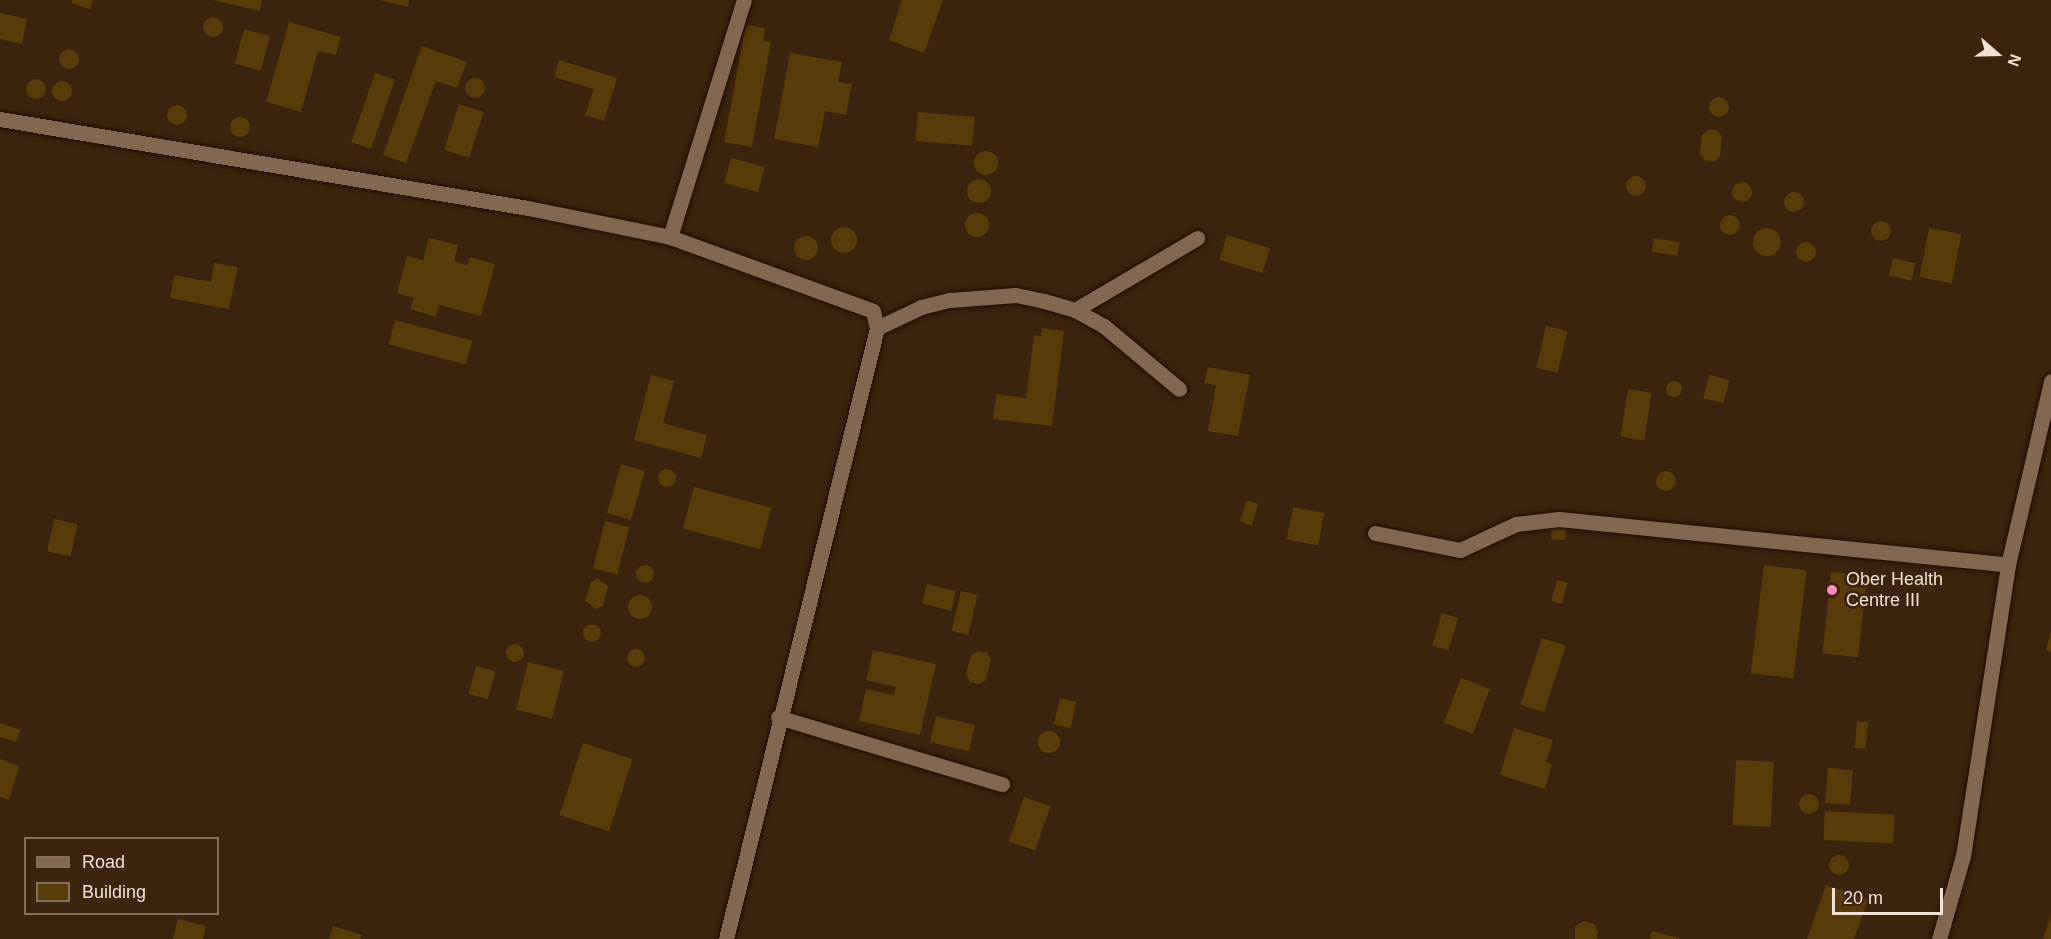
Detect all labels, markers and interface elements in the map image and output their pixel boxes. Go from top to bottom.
north arrow [1967,24,2027,84]
text: N [2004,52,2024,69]
place label: Ober Health Centre III [1846,569,1943,612]
marker: Ober Health Centre III [1823,581,1841,599]
legend [24,837,219,915]
text: Road [82,852,125,872]
scale bar [1835,876,1946,914]
text: Building [82,882,146,902]
text: 20 m [1843,888,1883,908]

